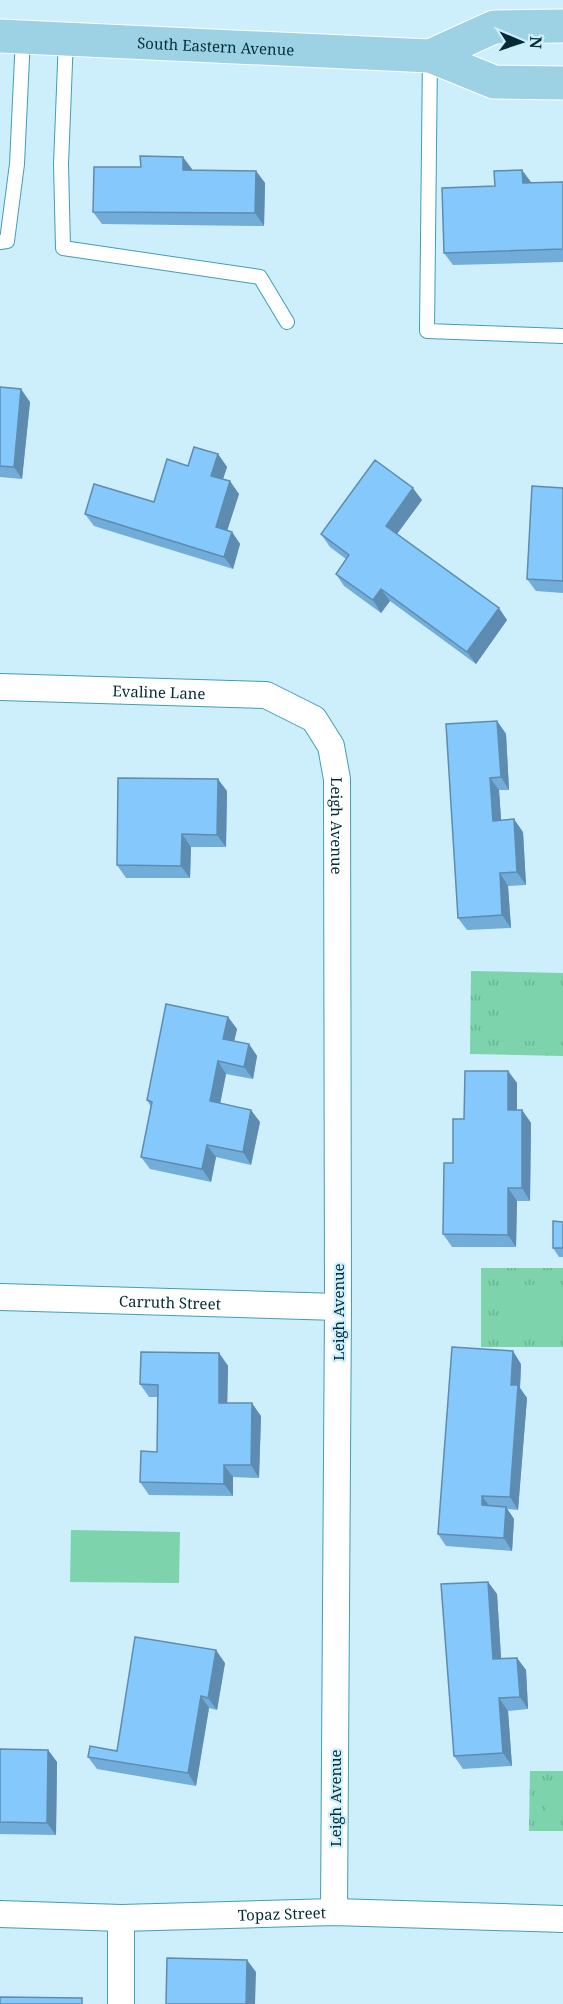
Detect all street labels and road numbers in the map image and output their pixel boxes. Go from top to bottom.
street label: South Eastern Avenue [137,32,295,60]
street label: Evaline Lane [112,680,206,703]
street label: Leigh Avenue [327,777,347,874]
street label: Leigh Avenue [328,1263,348,1361]
street label: Carruth Street [119,1291,221,1314]
street label: Leigh Avenue [325,1749,345,1847]
street label: Topaz Street [237,1902,326,1925]

